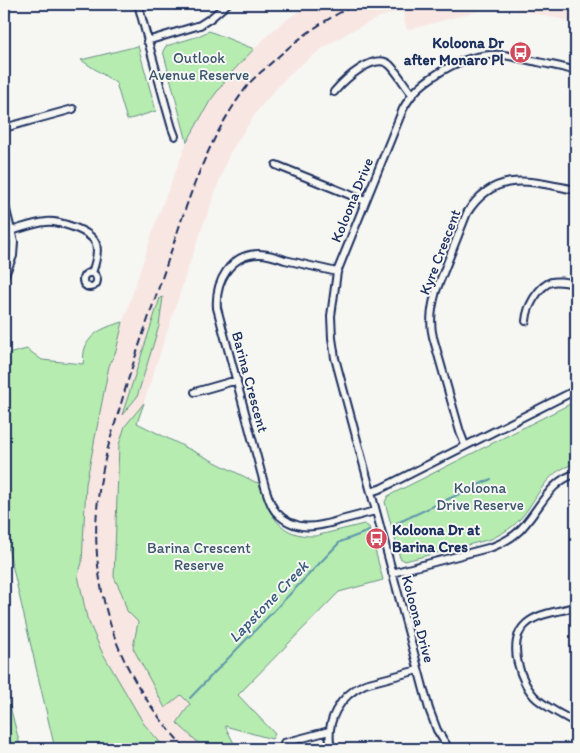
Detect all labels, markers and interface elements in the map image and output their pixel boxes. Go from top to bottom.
place label: Koloona Dr after Monaro Pl [404,34,505,69]
bus stop icon: Koloona Dr after Monaro Pl [508,40,532,64]
park label: Outlook Avenue Reserve [149,49,249,84]
street label: Koloona Drive [327,155,377,245]
street label: Kyre Crescent [415,206,465,297]
street label: Barina Crescent [228,329,272,435]
park label: Koloona Drive Reserve [436,479,524,514]
place label: Koloona Dr at Barina Cres [392,521,480,556]
bus stop icon: Koloona Dr at Barina Cres [364,527,388,551]
park label: Barina Crescent Reserve [147,539,251,574]
water label: Lapstone Creek [225,556,313,646]
street label: Koloona Drive [398,573,438,665]

